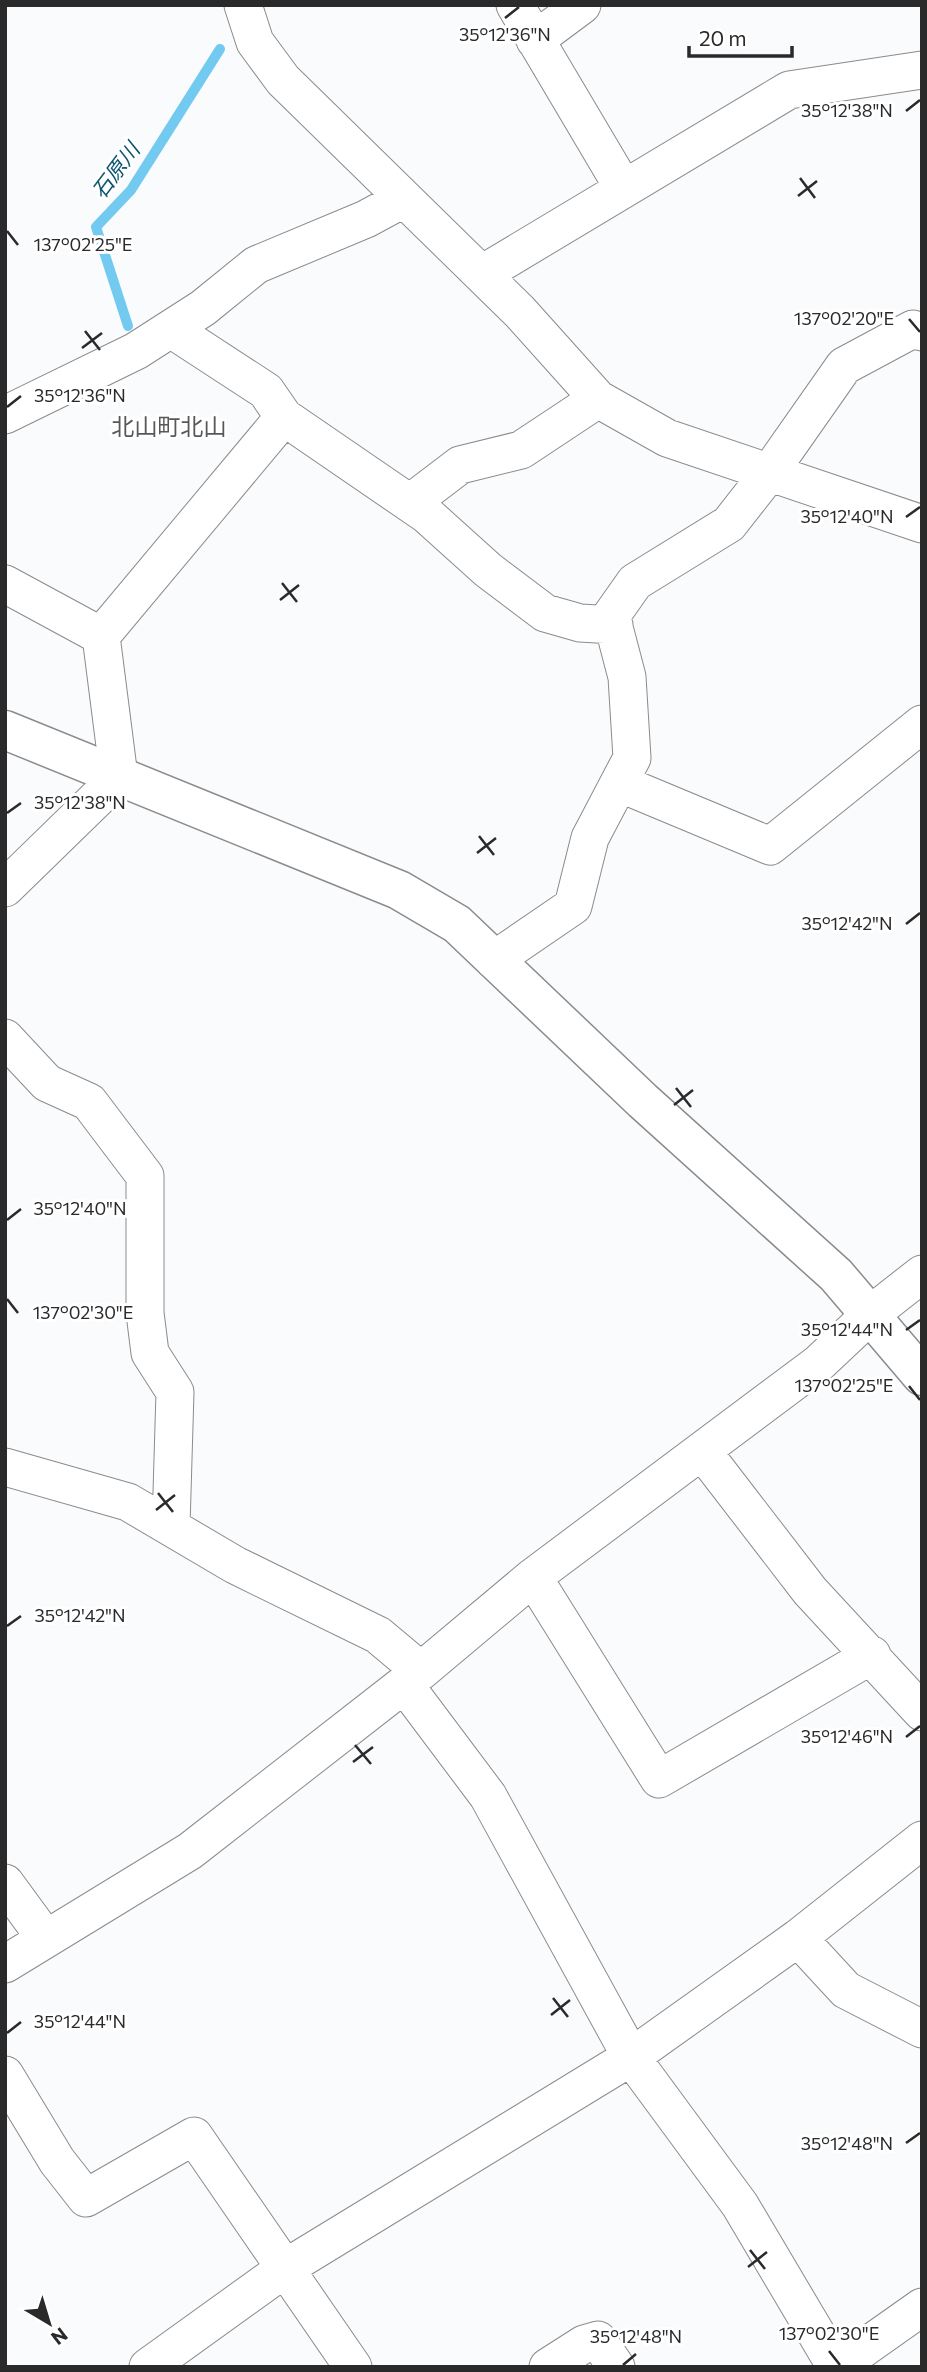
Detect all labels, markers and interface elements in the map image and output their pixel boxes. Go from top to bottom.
scale bar [689,14,792,58]
text: 35°12'36"N [459,23,551,45]
text: 20 m [699,25,747,50]
text: 35°12'38"N [801,99,893,121]
water label: 石原川 [86,136,145,203]
text: 137°02'25"E [33,233,133,255]
text: 137°02'20"E [794,307,894,329]
text: 35°12'36"N [34,384,126,406]
district label: 北山町北山 [112,412,227,440]
text: 35°12'40"N [800,505,894,527]
text: 35°12'38"N [34,791,126,813]
text: 35°12'42"N [801,912,893,934]
text: 35°12'40"N [33,1197,127,1219]
text: 137°02'30"E [33,1301,133,1323]
text: 35°12'44"N [801,1318,893,1340]
text: 137°02'25"E [794,1374,894,1396]
text: 35°12'42"N [34,1604,126,1626]
text: 35°12'46"N [801,1725,893,1747]
text: 35°12'44"N [34,2010,126,2032]
text: 35°12'48"N [801,2132,893,2154]
north arrow [14,2288,84,2358]
text: 137°02'30"E [779,2322,879,2344]
text: N [47,2323,72,2350]
text: 35°12'48"N [590,2325,682,2347]

